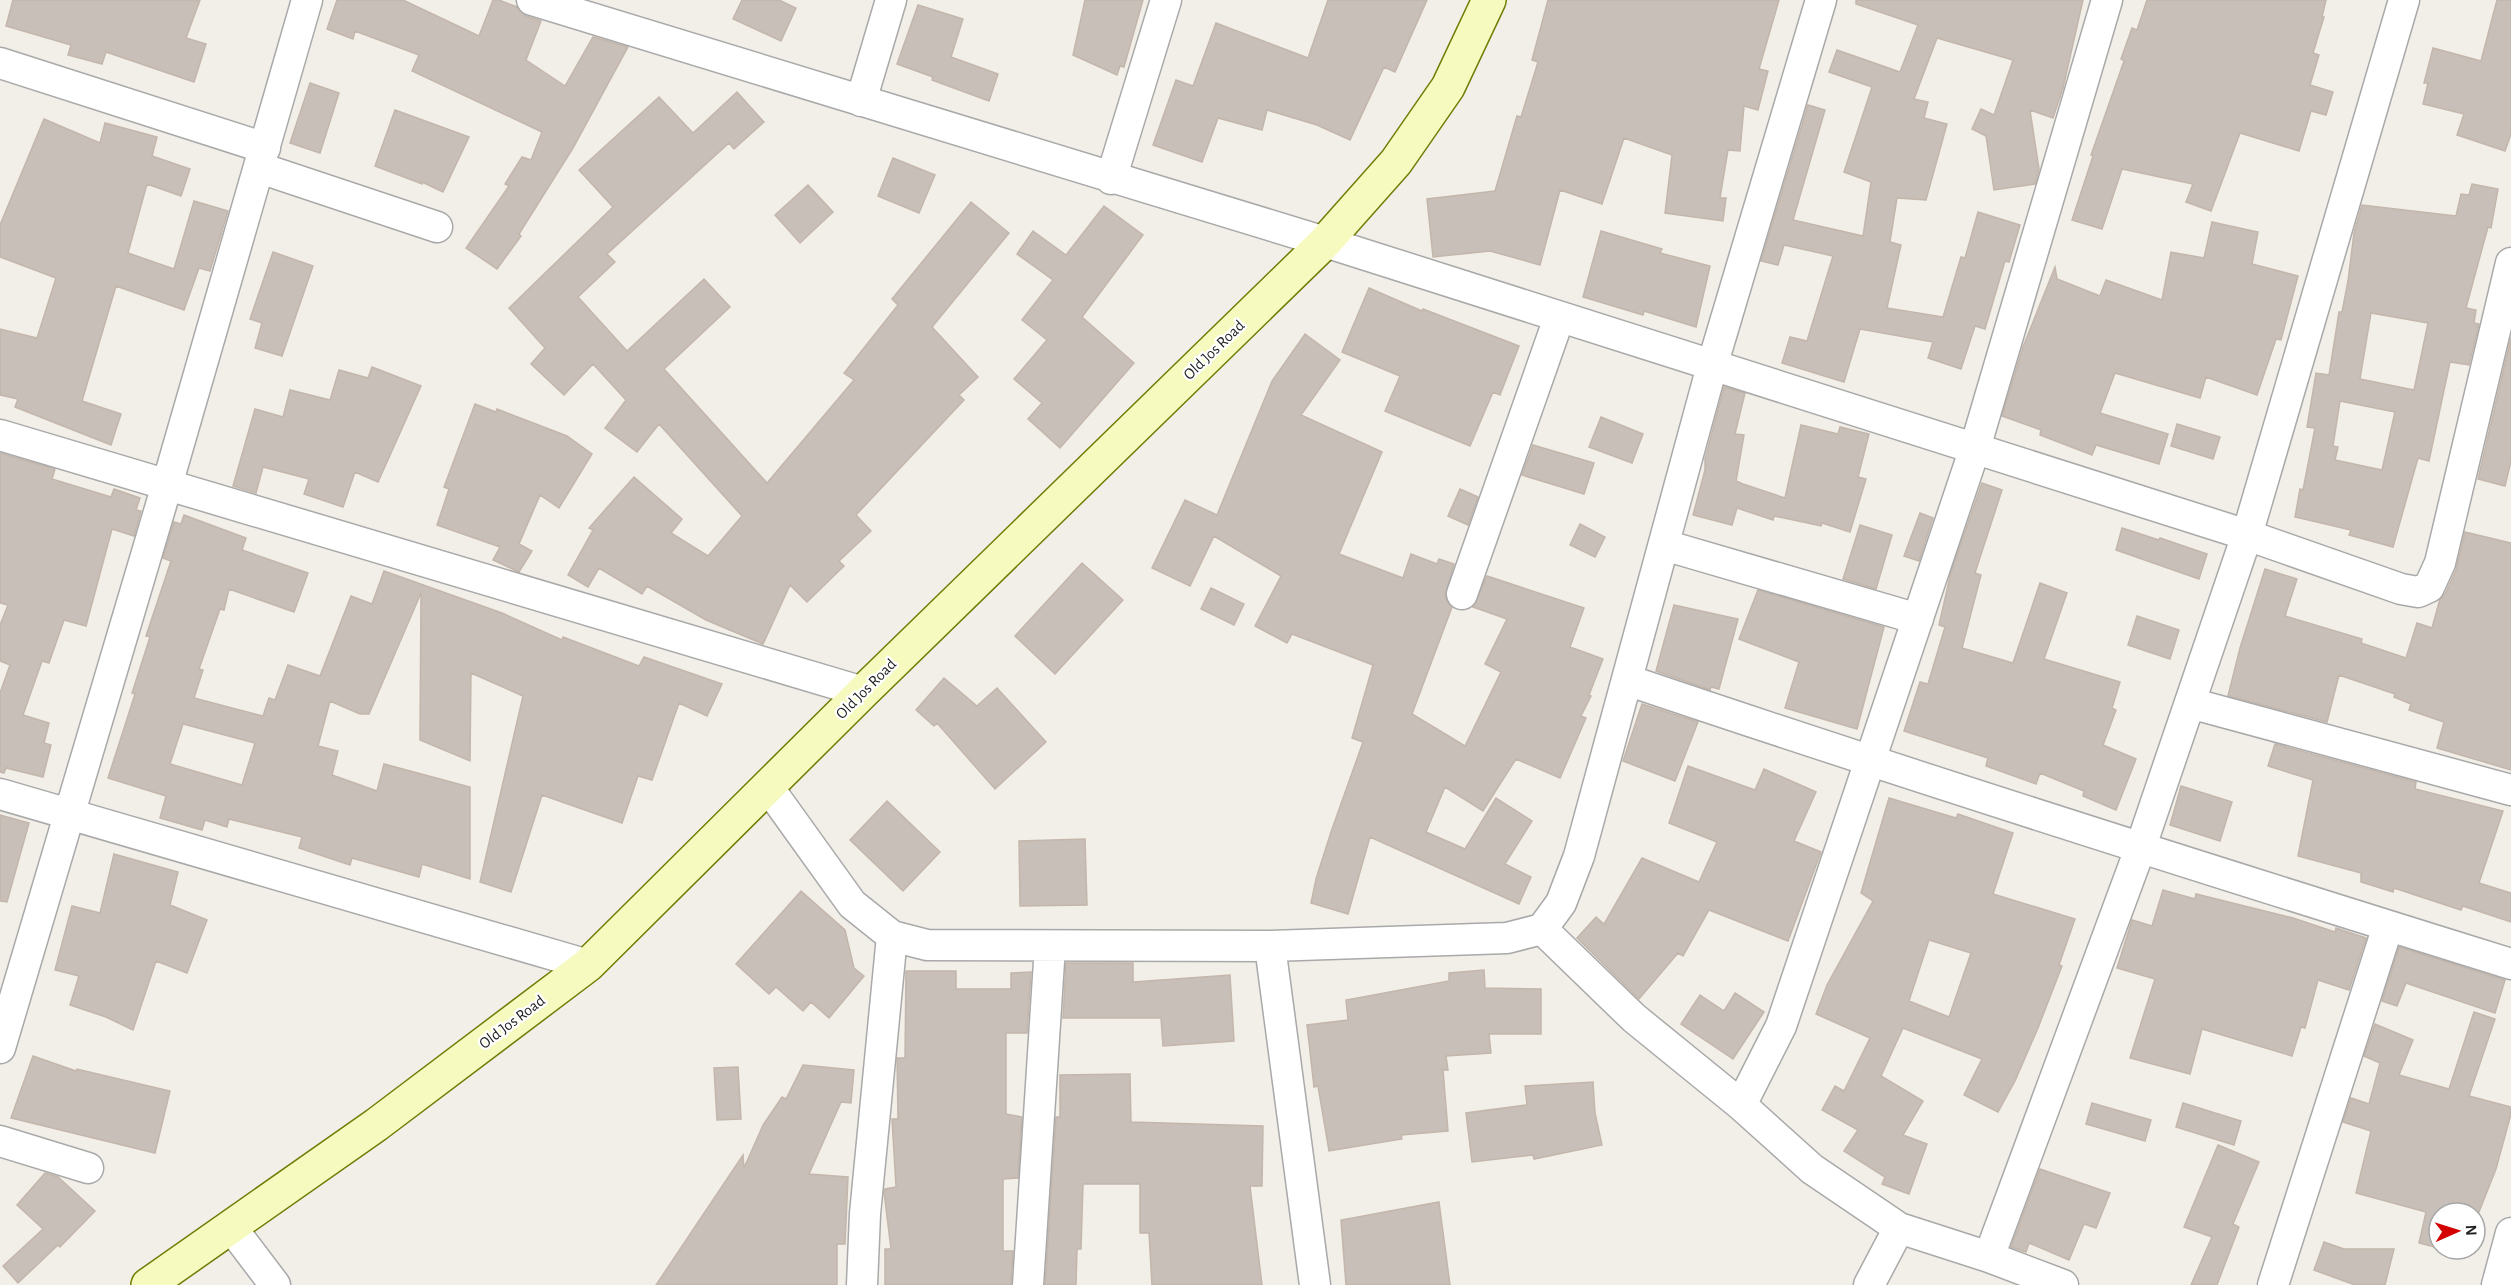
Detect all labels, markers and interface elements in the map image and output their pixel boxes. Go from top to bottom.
street label: Old Jos Road [1180,317,1248,383]
street label: Old Jos Road [833,656,899,722]
street label: Old Jos Road [476,992,548,1052]
north arrow [2427,1201,2487,1261]
text: N [2463,1224,2479,1236]

